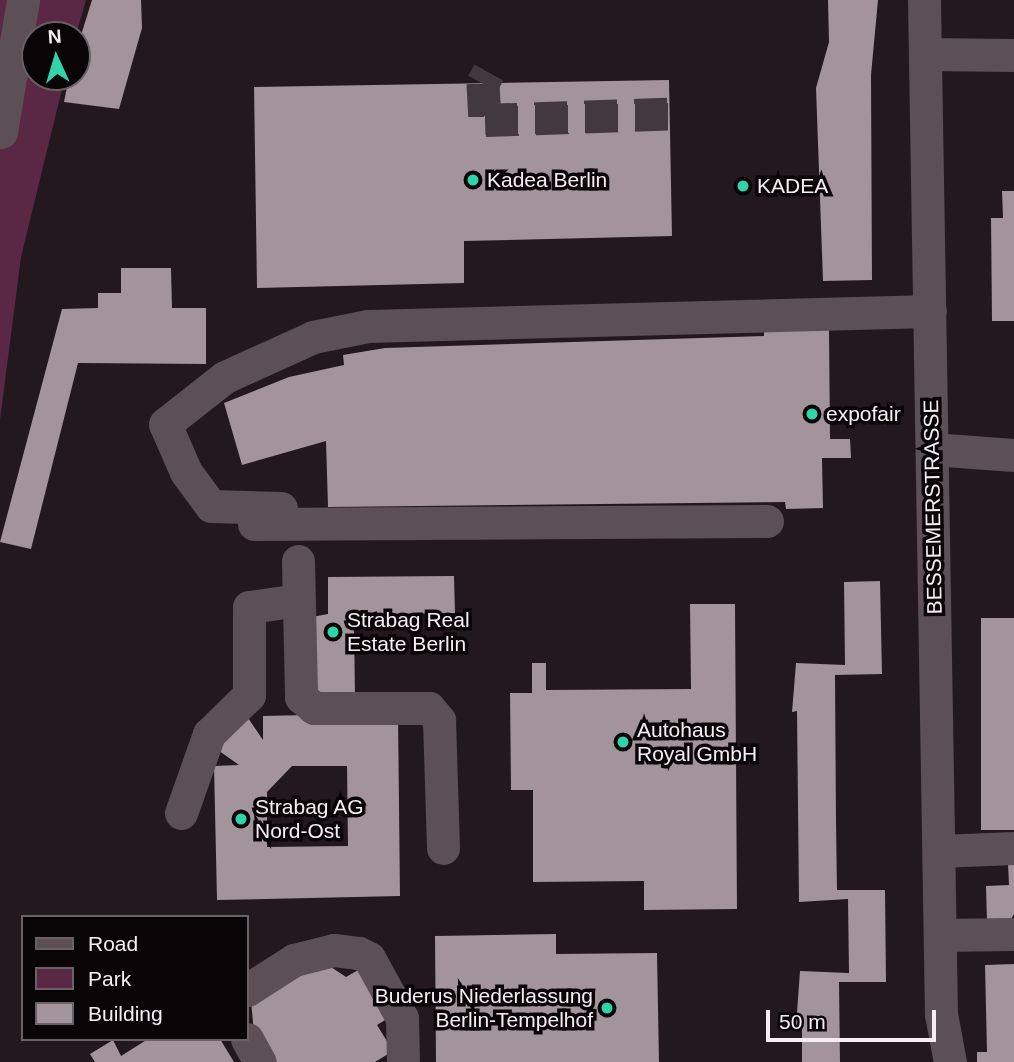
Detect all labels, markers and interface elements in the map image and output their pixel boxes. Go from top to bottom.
north arrow [21,21,91,91]
text: N [47,26,62,48]
place label: Kadea Berlin [487,167,607,193]
marker: Kadea Berlin [465,172,481,188]
place label: KADEA [757,173,828,199]
marker: KADEA [735,178,751,194]
street label: BESSEMERSTRASSE [919,399,947,615]
place label: expofair [826,401,901,427]
marker: expofair [804,406,820,422]
place label: Strabag Real Estate Berlin [347,607,470,657]
marker: Strabag Real Estate Berlin [325,624,341,640]
place label: Autohaus Royal GmbH [637,717,757,767]
marker: Autohaus Royal GmbH [615,734,631,750]
place label: Strabag AG Nord-Ost [255,794,365,844]
marker: Strabag AG Nord-Ost [233,811,249,827]
legend [21,915,248,1041]
text: Road [88,932,138,955]
text: Park [88,967,131,990]
place label: Buderus Niederlassung Berlin-Tempelhof [375,983,593,1033]
scale bar [769,996,939,1040]
marker: Buderus Niederlassung Berlin-Tempelhof [599,1000,615,1016]
text: Building [88,1002,163,1025]
text: 50 m [779,1010,826,1033]

